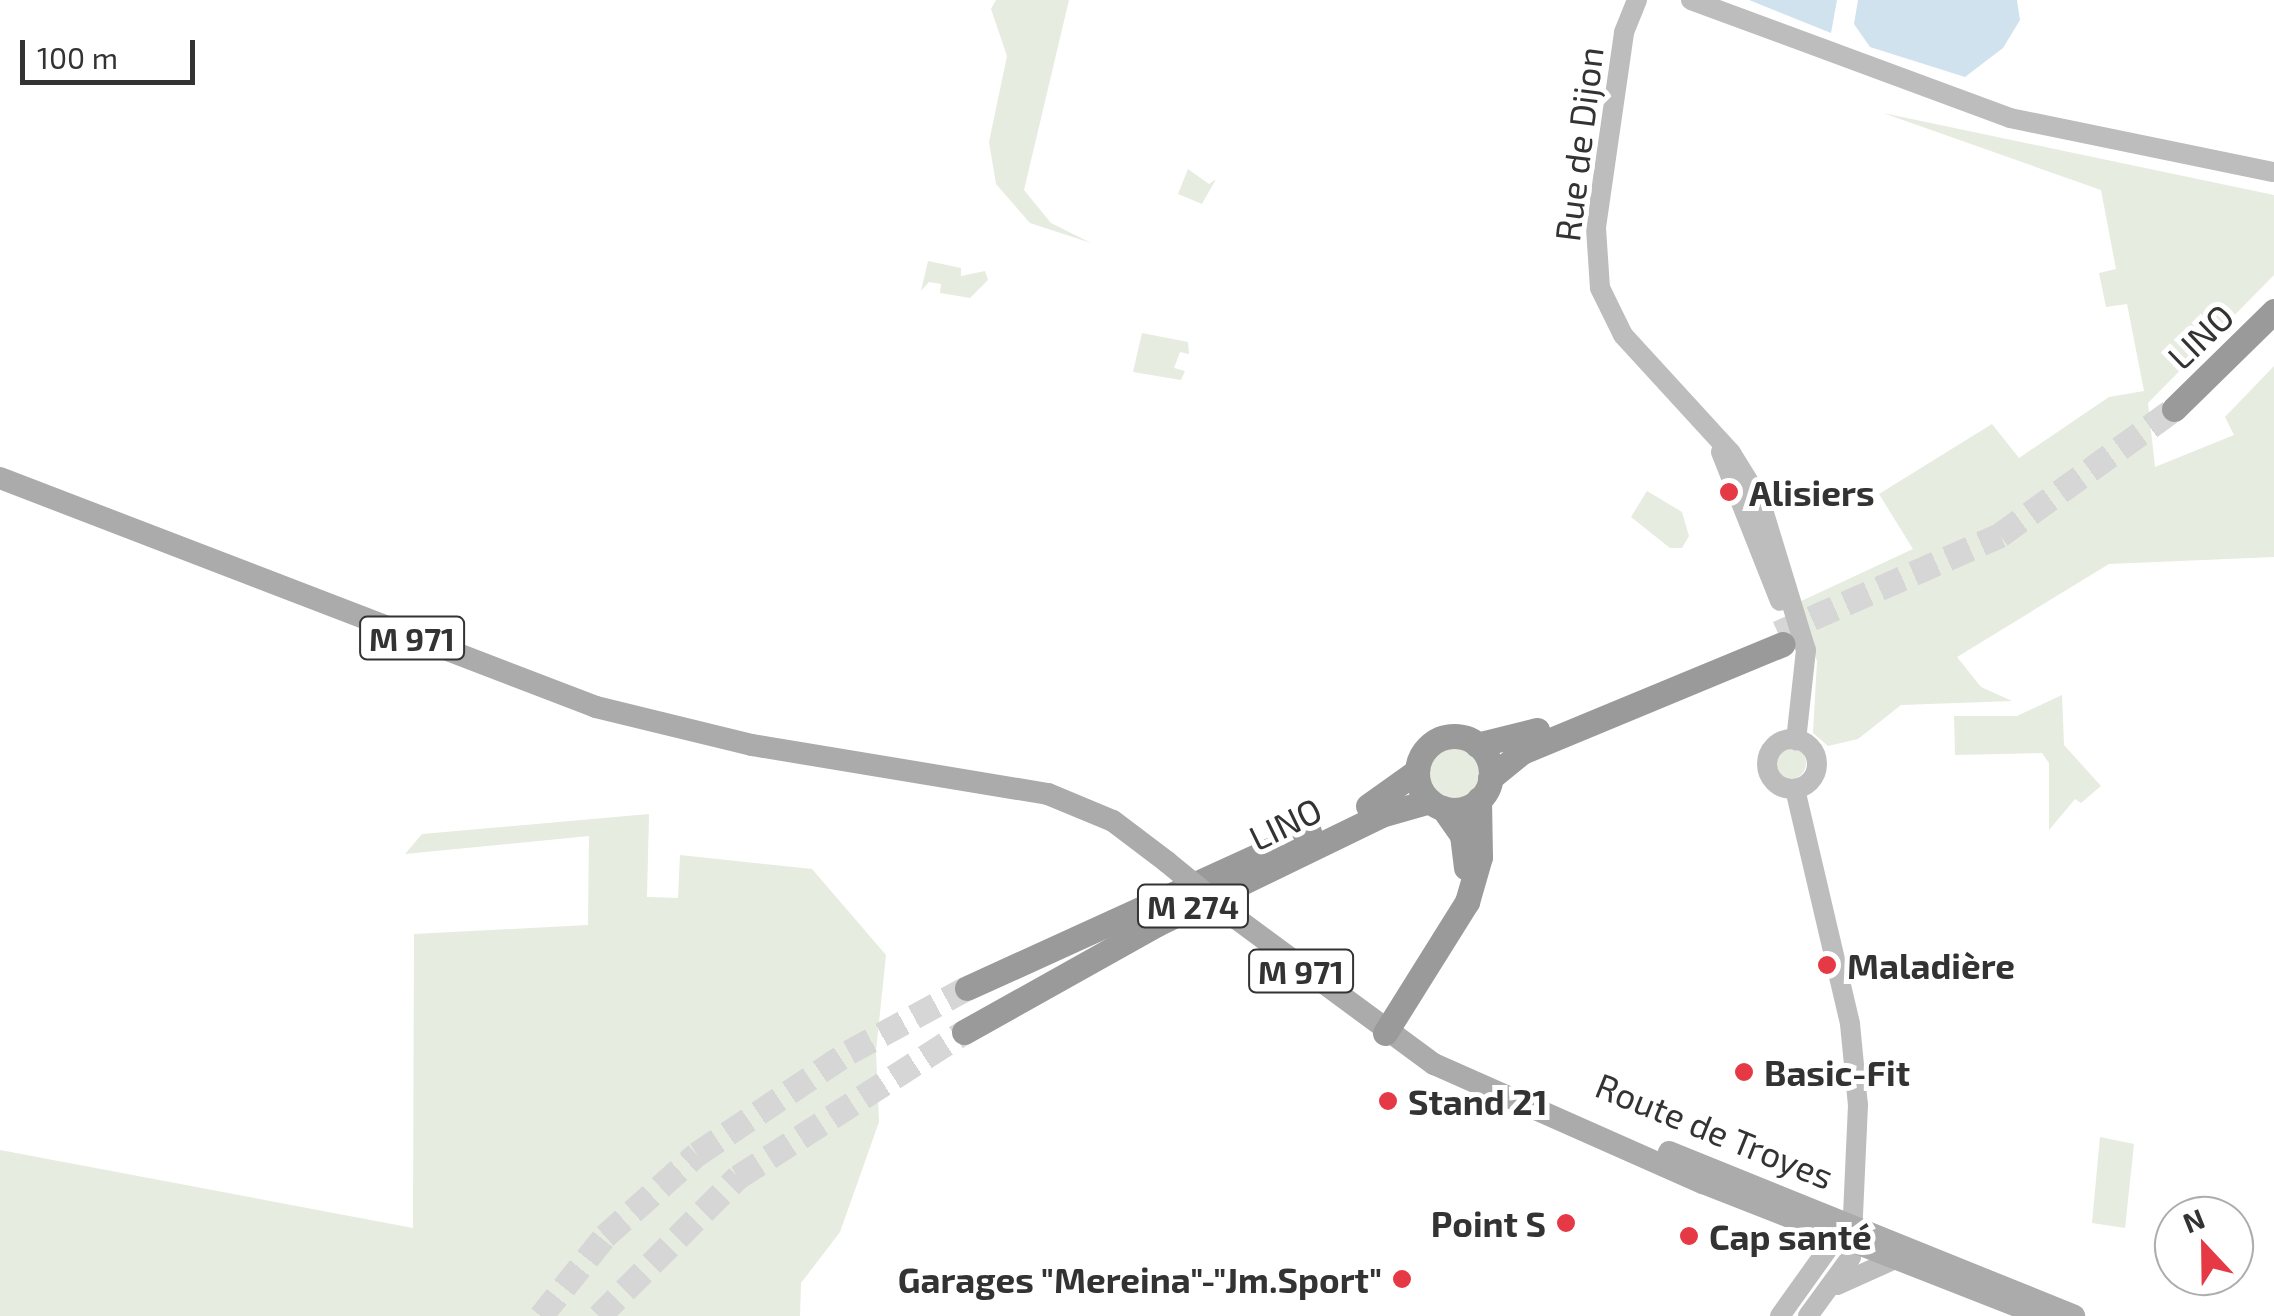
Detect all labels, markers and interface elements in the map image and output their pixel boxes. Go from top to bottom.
scale bar [25,20,200,82]
text: 100 m [37,39,118,75]
street label: Rue de Dijon [1545,44,1611,244]
street label: LINO [2158,295,2242,377]
place label: Alisiers [1749,471,1875,513]
marker: Alisiers [1718,481,1740,503]
road number: M 971 [357,611,467,665]
street label: LINO [1242,788,1328,858]
road number: M 274 [1136,879,1250,933]
road number: M 971 [1246,944,1356,998]
place label: Maladière [1847,944,2015,986]
marker: Maladière [1816,954,1838,976]
place label: Basic-Fit [1764,1051,1910,1093]
marker: Basic-Fit [1733,1061,1755,1083]
street label: Route de Troyes [1590,1063,1840,1197]
place label: Stand 21 [1408,1080,1548,1122]
marker: Stand 21 [1377,1090,1399,1112]
north arrow [2154,1196,2254,1296]
text: N [2178,1200,2209,1240]
place label: Point S [1431,1202,1546,1244]
marker: Point S [1555,1212,1577,1234]
place label: Cap santé [1709,1215,1872,1257]
marker: Cap santé [1678,1225,1700,1247]
place label: Garages "Mereina"-"Jm.Sport" [897,1258,1382,1300]
marker: Garages "Mereina"-"Jm.Sport" [1391,1268,1413,1290]

